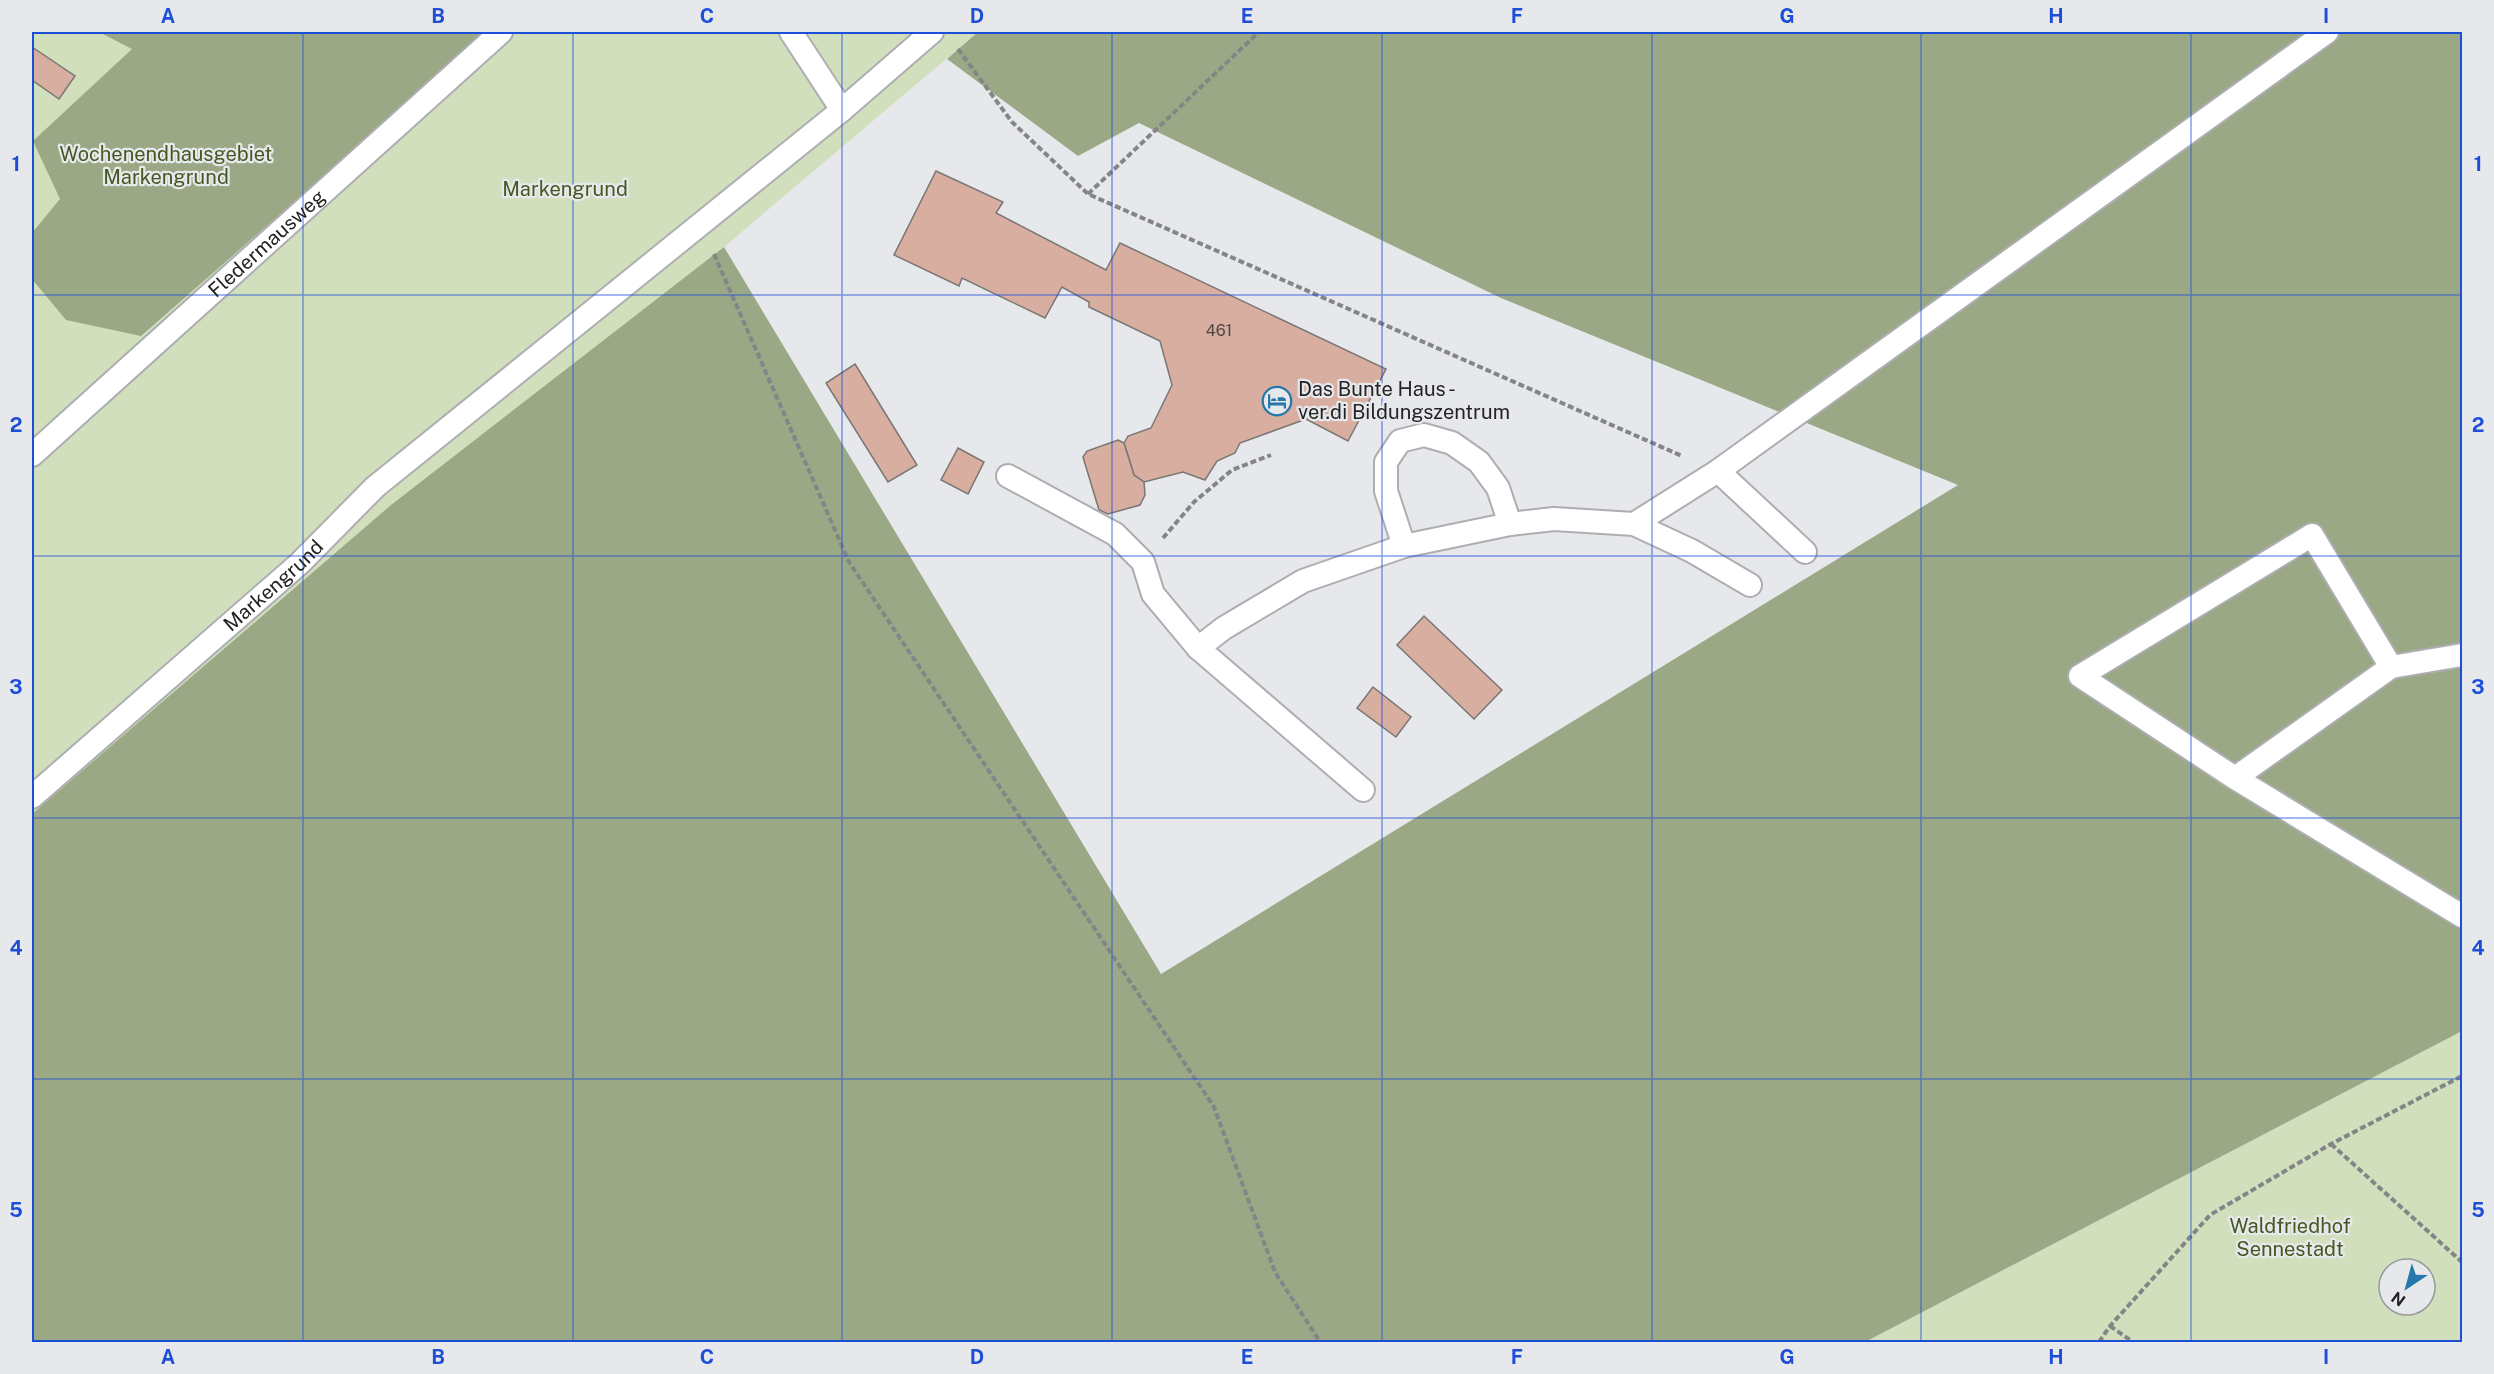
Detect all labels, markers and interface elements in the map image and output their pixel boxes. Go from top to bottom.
text: A [161,4,175,28]
text: B [431,4,445,28]
text: C [700,4,714,28]
text: D [970,4,984,28]
text: E [1241,4,1253,28]
text: F [1511,4,1523,28]
text: G [1779,4,1795,28]
text: H [2048,4,2064,28]
text: I [2323,4,2329,28]
park label: Wochenendhausgebiet Markengrund [60,142,272,189]
text: 1 [12,152,20,176]
text: 1 [2474,152,2482,176]
park label: Markengrund [502,177,628,201]
street label: Fledermausweg [203,185,330,302]
house number: 461 [1206,321,1232,340]
place label: Das Bunte Haus - ver.di Bildungszentrum [1298,377,1510,424]
hotel icon: Das Bunte Haus - ver.di Bildungszentrum [1261,385,1293,417]
text: 2 [10,413,22,437]
text: 2 [2472,413,2484,437]
street label: Markengrund [219,535,328,636]
text: 3 [9,675,23,699]
text: 3 [2471,675,2485,699]
text: 4 [9,936,23,960]
text: 4 [2471,936,2485,960]
text: 5 [9,1198,23,1222]
text: 5 [2471,1198,2485,1222]
park label: Waldfriedhof Sennestadt [2229,1214,2351,1261]
north arrow [2377,1257,2437,1317]
text: N [2388,1287,2409,1310]
text: A [161,1345,175,1369]
text: B [431,1345,445,1369]
text: C [700,1345,714,1369]
text: D [970,1345,984,1369]
text: E [1241,1345,1253,1369]
text: F [1511,1345,1523,1369]
text: G [1779,1345,1795,1369]
text: H [2048,1345,2064,1369]
text: I [2323,1345,2329,1369]

